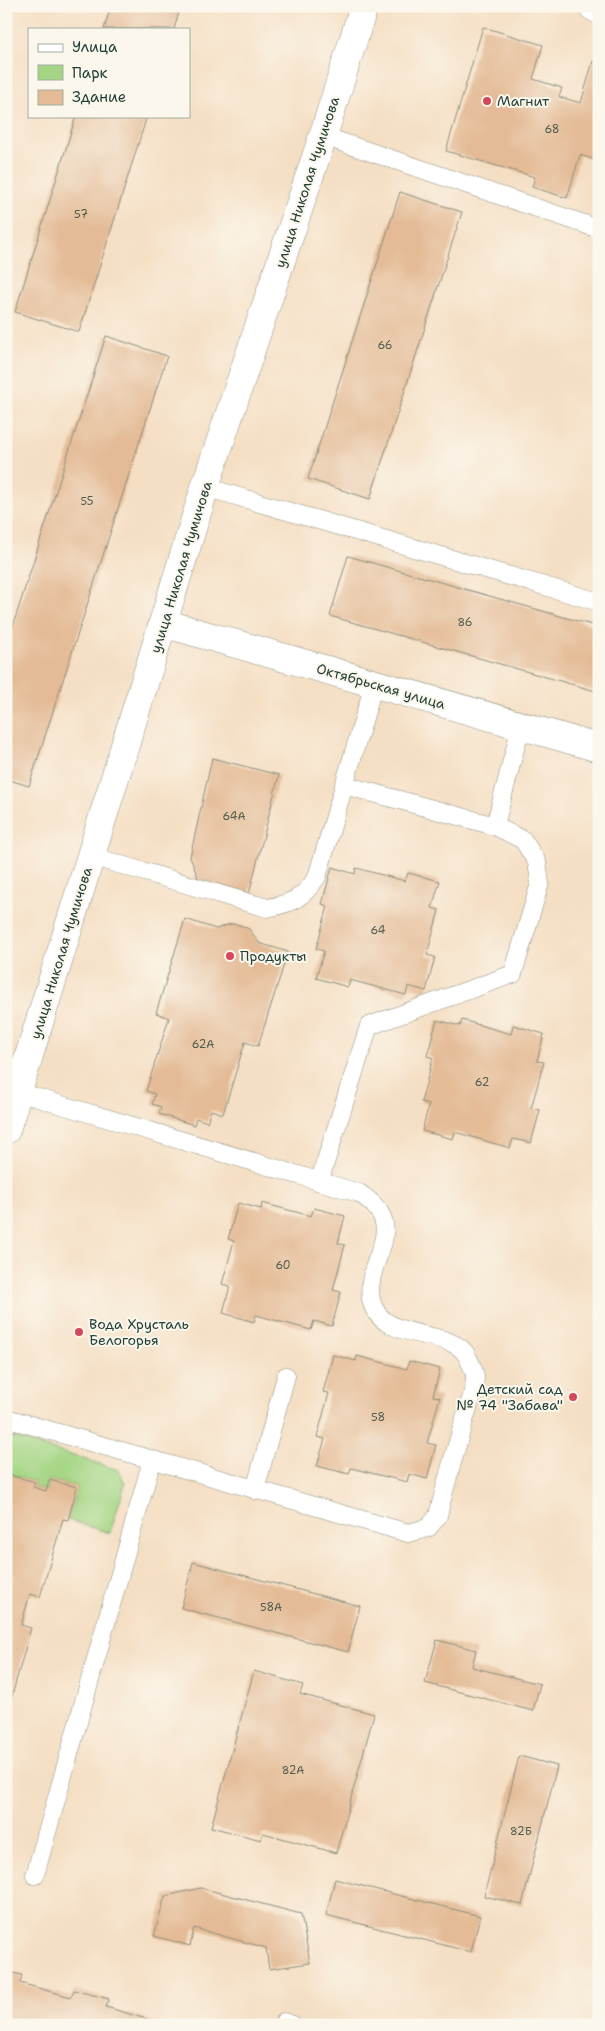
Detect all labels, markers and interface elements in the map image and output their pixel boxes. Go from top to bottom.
legend [28,28,190,118]
text: Улица [72,37,118,57]
text: Парк [72,63,108,83]
text: Здание [72,87,126,107]
place label: Магнит [497,92,550,110]
street label: улица Николая Чумичова [271,94,343,270]
marker: Магнит [481,95,493,107]
house number: 68 [545,122,559,137]
house number: 57 [74,207,88,222]
house number: 66 [377,338,393,353]
street label: улица Николая Чумичова [146,479,216,655]
house number: 55 [80,494,94,509]
house number: 86 [457,615,473,630]
street label: Октябрьская улица [314,659,448,713]
house number: 64А [223,809,246,824]
street label: улица Николая Чумичова [26,865,96,1041]
house number: 64 [370,923,386,938]
place label: Продукты [240,947,307,965]
marker: Продукты [224,950,236,962]
house number: 62А [192,1037,214,1052]
house number: 62 [475,1075,489,1090]
house number: 60 [275,1258,291,1273]
place label: Вода Хрусталь Белогорья [89,1315,189,1349]
marker: Вода Хрусталь Белогорья [73,1326,85,1338]
place label: Детский сад № 74 "Забава" [456,1380,563,1414]
marker: Детский сад № 74 "Забава" [567,1391,579,1403]
house number: 58 [371,1410,385,1425]
house number: 58А [260,1600,282,1615]
house number: 82А [282,1763,304,1778]
house number: 82Б [510,1824,532,1839]

